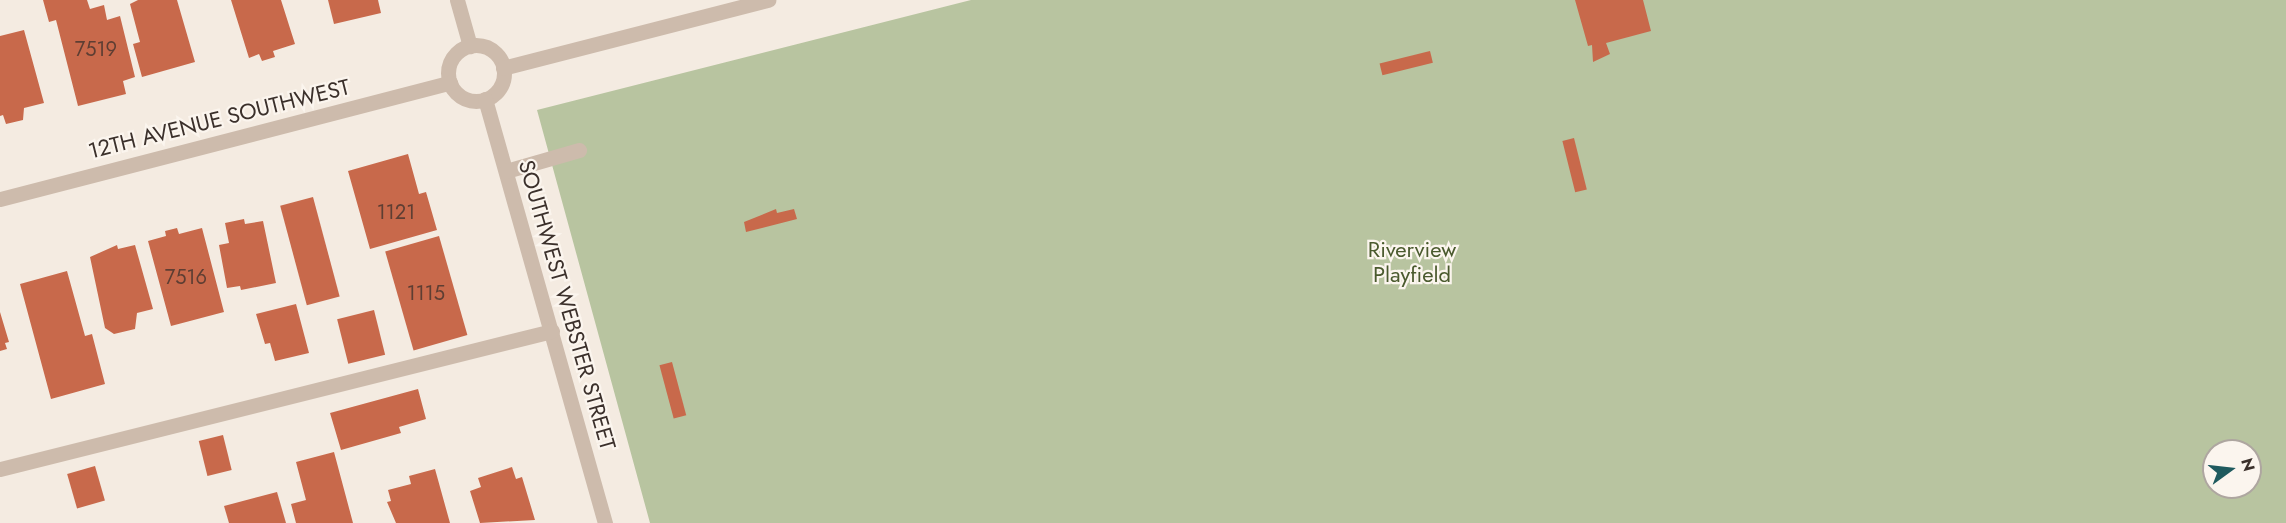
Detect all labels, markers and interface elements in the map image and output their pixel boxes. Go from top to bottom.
house number: 7519 [75,37,117,61]
street label: 12TH AVENUE SOUTHWEST [85,74,353,164]
street label: SOUTHWEST WEBSTER STREET [513,157,621,453]
house number: 1121 [377,200,415,224]
park label: Riverview Playfield [1368,236,1456,288]
house number: 7516 [165,265,207,289]
house number: 1115 [407,281,445,305]
north arrow [2202,439,2262,499]
text: N [2235,456,2261,474]

